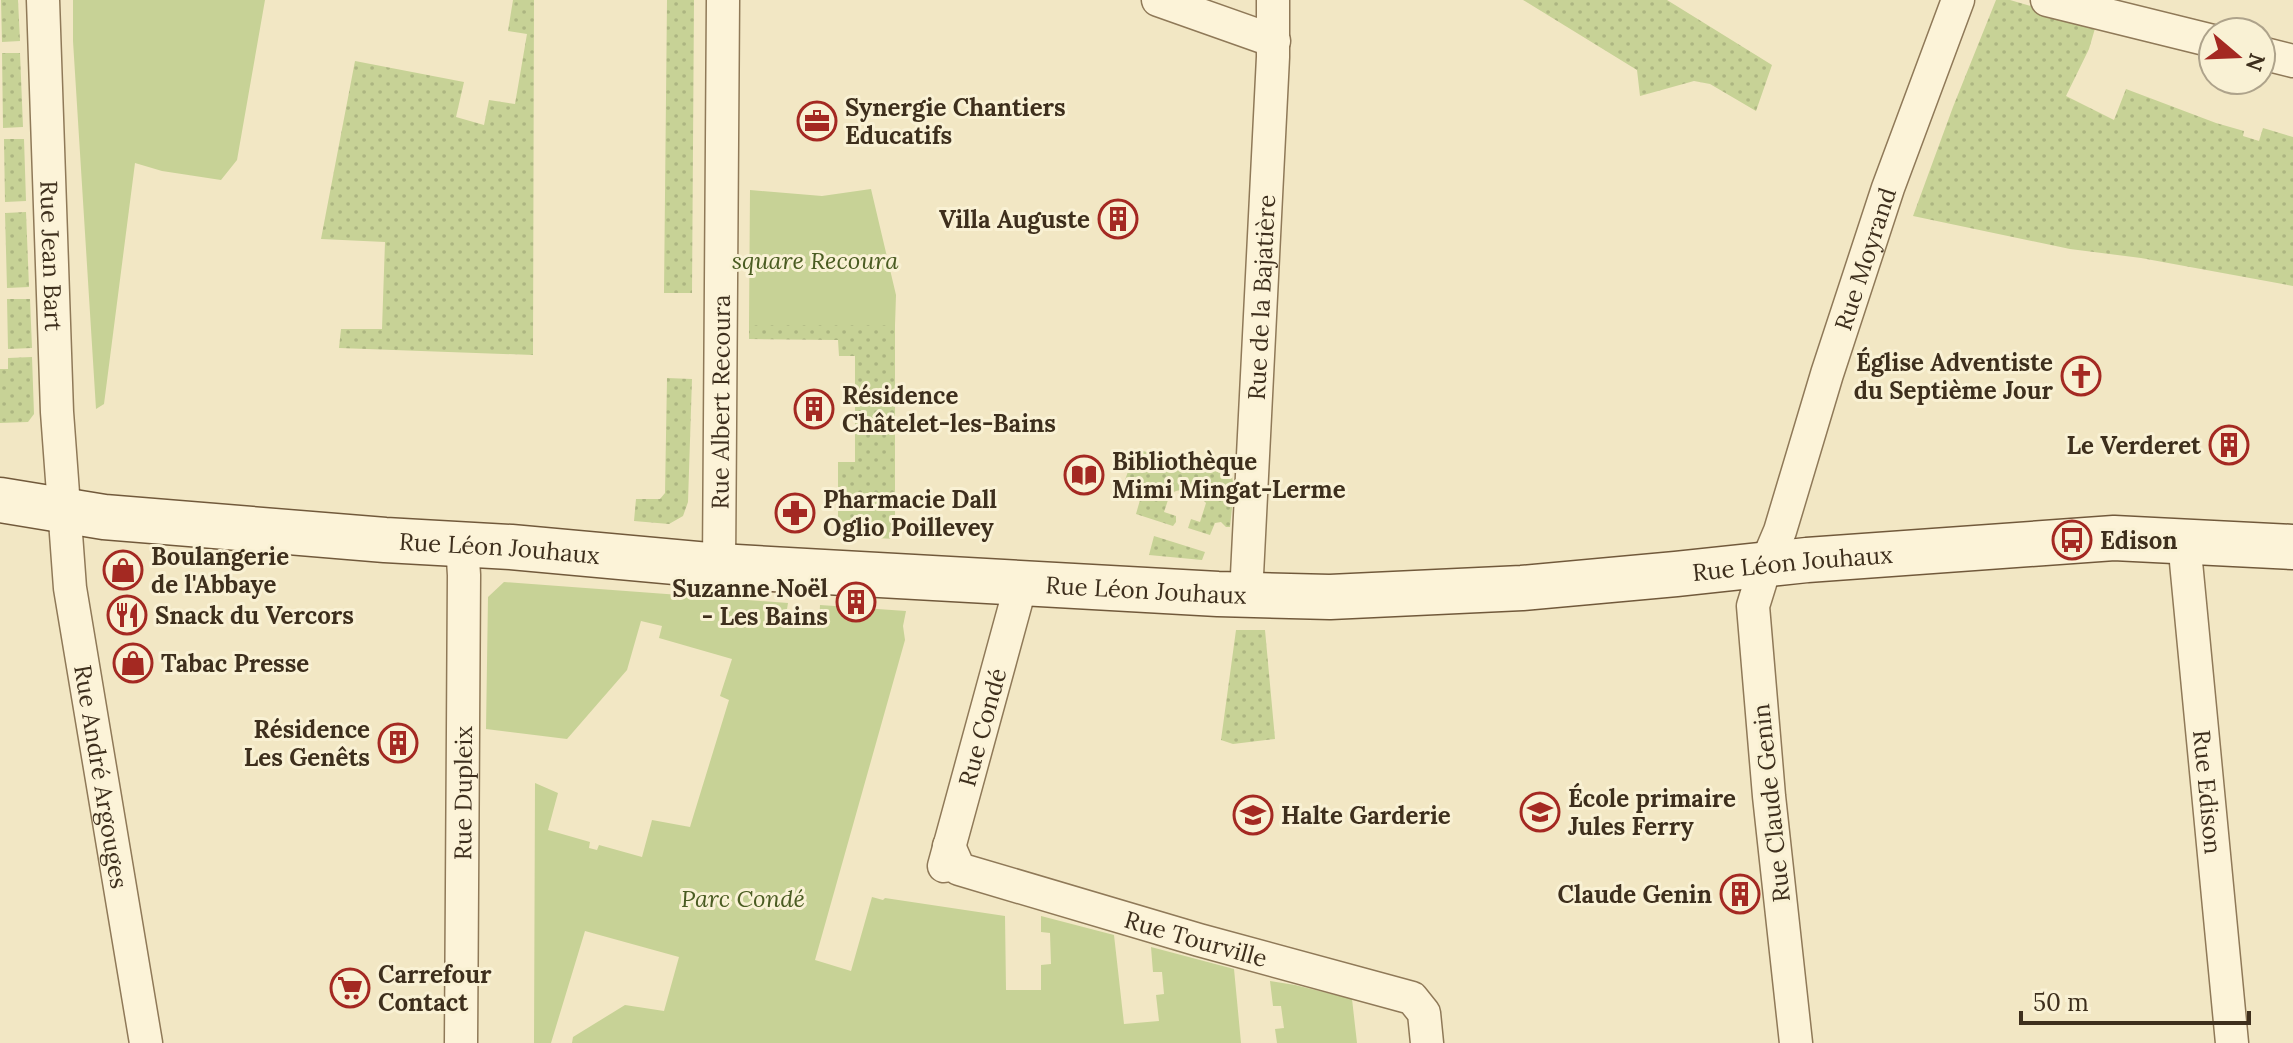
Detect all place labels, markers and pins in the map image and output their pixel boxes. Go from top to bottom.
place label: Synergie Chantiers Educatifs [845,92,1066,151]
office icon: Synergie Chantiers Educatifs [796,100,838,142]
building icon: Villa Auguste [1097,198,1139,240]
place label: Villa Auguste [939,204,1090,235]
place label: Église Adventiste du Septième Jour [1854,346,2053,406]
church icon: Église Adventiste du Septième Jour [2060,355,2102,397]
place label: Résidence Châtelet-les-Bains [842,380,1056,439]
building icon: Résidence Châtelet-les-Bains [793,388,835,430]
building icon: Le Verderet [2208,424,2250,466]
place label: Le Verderet [2067,430,2202,461]
place label: Bibliothèque Mimi Mingat-Lerme [1112,446,1346,505]
library icon: Bibliothèque Mimi Mingat-Lerme [1063,454,1105,496]
place label: Pharmacie Dall Oglio Poillevey [823,484,997,543]
pharmacy icon: Pharmacie Dall Oglio Poillevey [774,492,816,534]
bus stop icon: Edison [2051,519,2093,561]
place label: Edison [2100,525,2178,556]
place label: Boulangerie de l'Abbaye [151,541,289,600]
shop icon: Boulangerie de l'Abbaye [102,549,144,591]
place label: Suzanne Noël - Les Bains [672,573,828,632]
building icon: Suzanne Noël - Les Bains [835,581,877,623]
restaurant icon: Snack du Vercors [106,594,148,636]
place label: Snack du Vercors [155,600,354,631]
shop icon: Tabac Presse [112,642,154,684]
place label: Tabac Presse [161,648,309,679]
place label: Résidence Les Genêts [244,714,370,773]
building icon: Résidence Les Genêts [377,722,419,764]
place label: École primaire Jules Ferry [1568,782,1736,842]
school or university icon: École primaire Jules Ferry [1519,791,1561,833]
school or university icon: Halte Garderie [1232,794,1274,836]
place label: Halte Garderie [1281,800,1451,831]
building icon: Claude Genin [1719,873,1761,915]
place label: Claude Genin [1558,879,1712,910]
place label: Carrefour Contact [378,959,492,1018]
supermarket icon: Carrefour Contact [329,967,371,1009]

